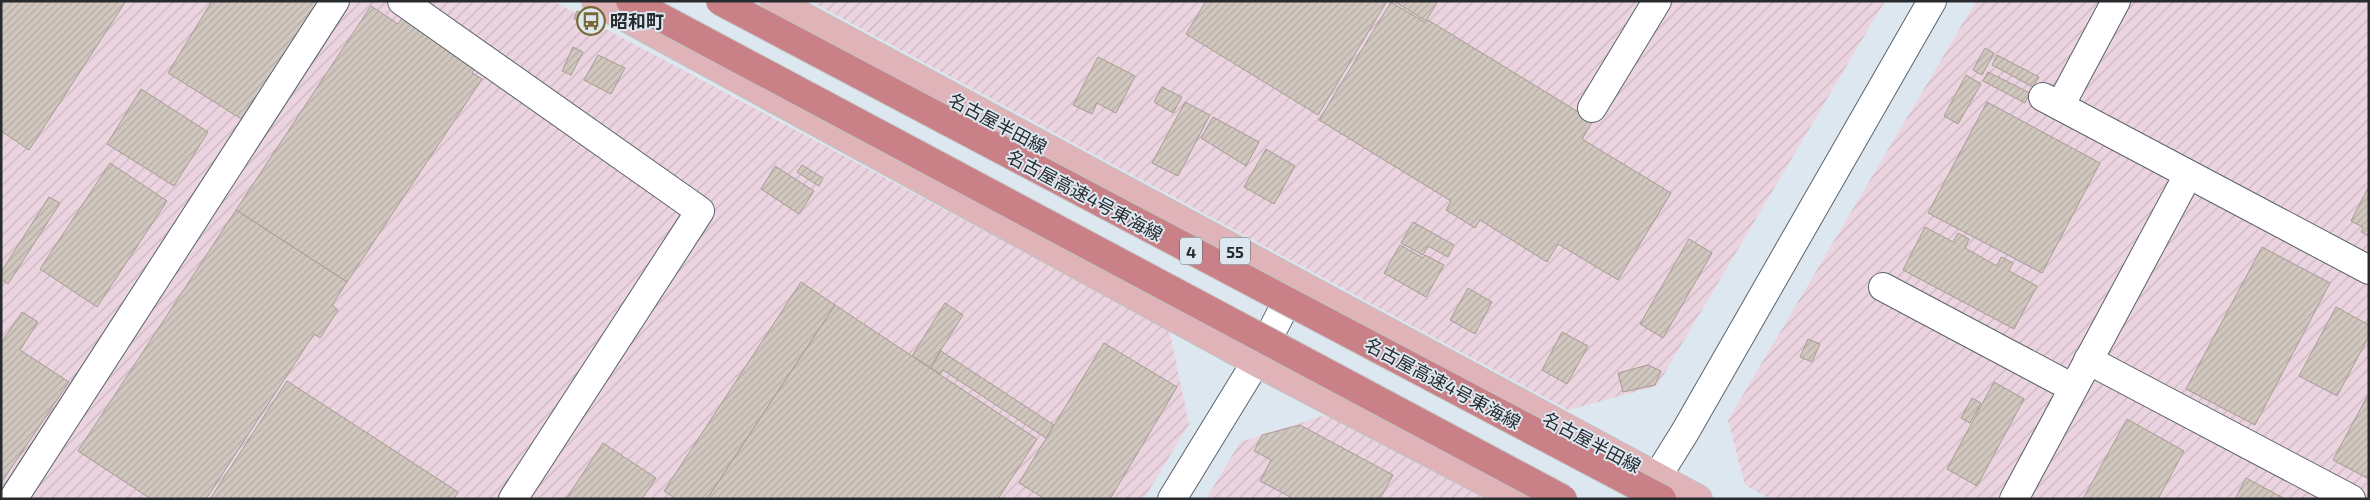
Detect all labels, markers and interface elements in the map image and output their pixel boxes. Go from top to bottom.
bus stop icon: 昭和町 [576,6,606,36]
place label: 昭和町 [610,10,664,32]
street label: 名古屋半田線 [945,88,1051,158]
street label: 名古屋高速4号東海線 [1003,145,1167,245]
road number: 4 [1180,238,1202,264]
road number: 55 [1220,238,1250,264]
street label: 名古屋高速4号東海線 [1361,333,1525,433]
street label: 名古屋半田線 [1539,407,1645,477]

